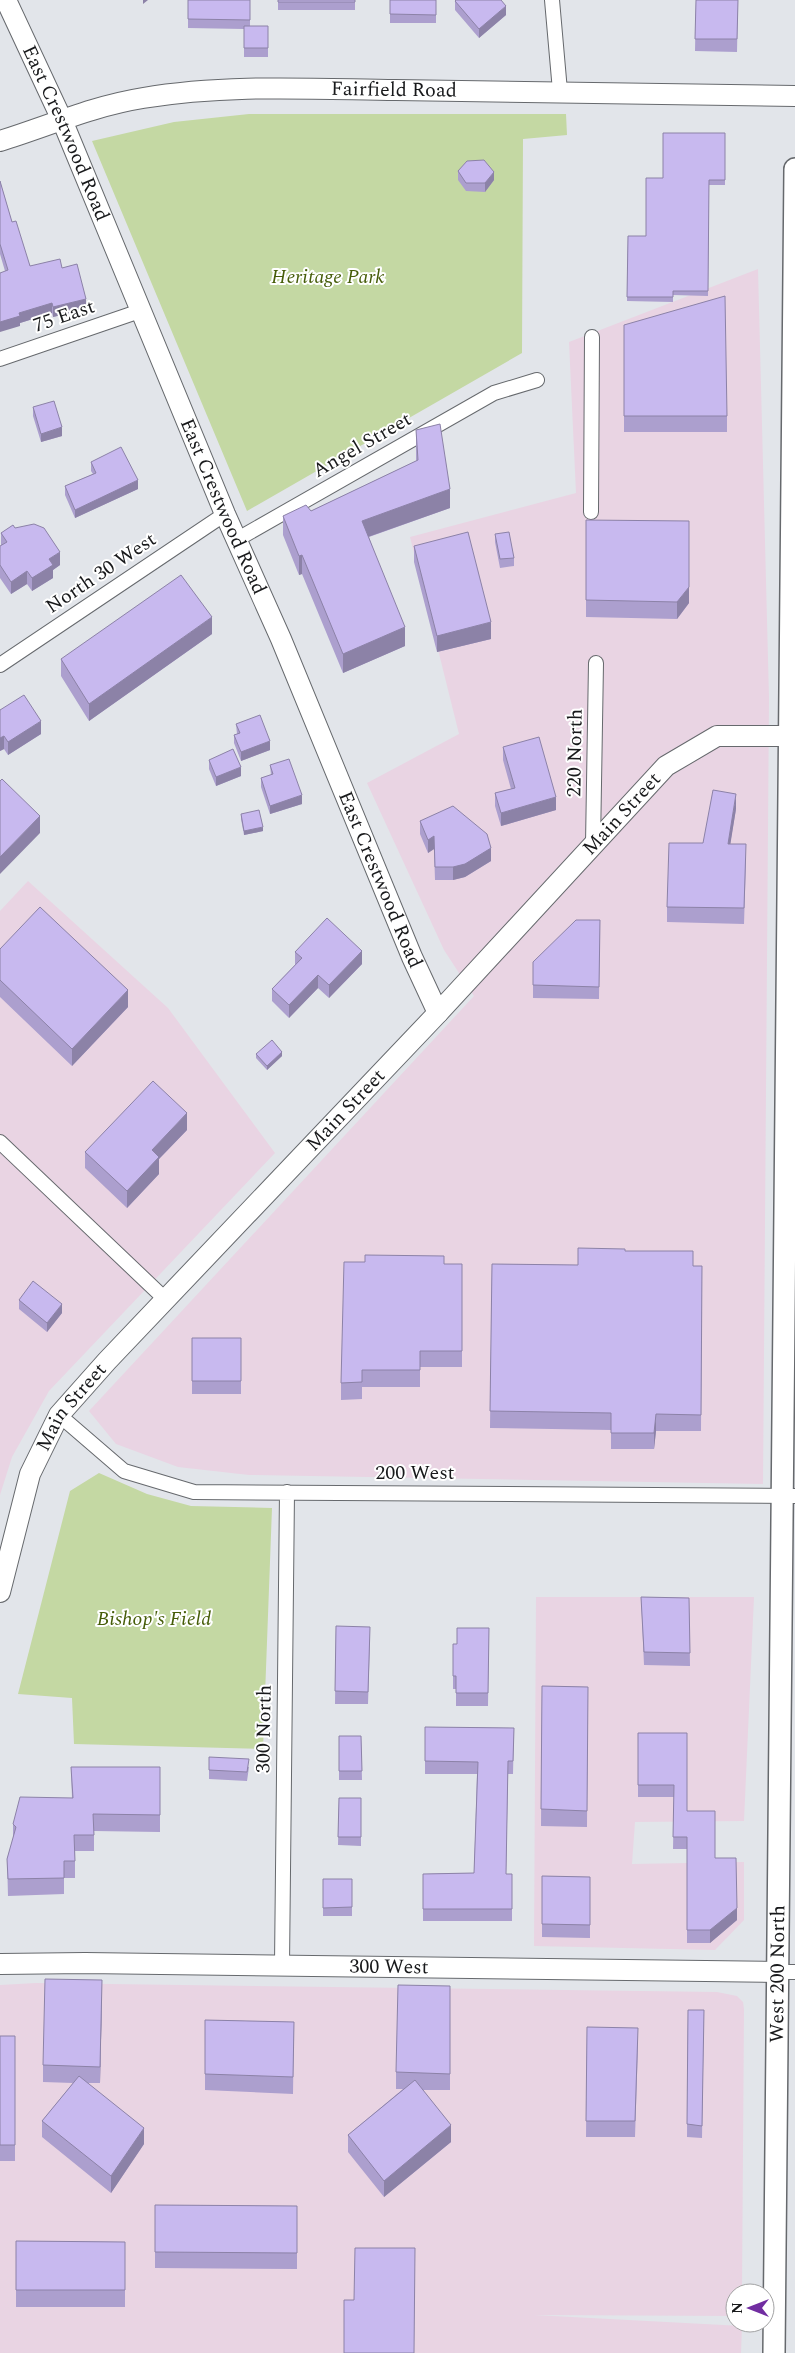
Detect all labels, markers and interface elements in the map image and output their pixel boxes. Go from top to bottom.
street label: East Crestwood Road [14,40,117,226]
street label: Fairfield Road [331,74,457,106]
park label: Heritage Park [271,262,385,292]
street label: 75 East [29,292,99,340]
street label: Angel Street [307,404,417,486]
street label: East Crestwood Road [172,414,274,599]
street label: North 30 West [40,525,162,621]
street label: 220 North [559,709,591,797]
street label: Main Street [575,765,668,862]
street label: East Crestwood Road [330,786,430,973]
street label: Main Street [299,1062,392,1158]
street label: Main Street [28,1356,114,1456]
street label: 200 West [375,1458,455,1488]
park label: Bishop's Field [97,1604,211,1634]
street label: 300 North [248,1685,280,1773]
street label: West 200 North [762,1905,793,2043]
street label: 300 West [349,1951,429,1982]
north arrow [725,2283,775,2333]
text: N [727,2302,748,2314]

